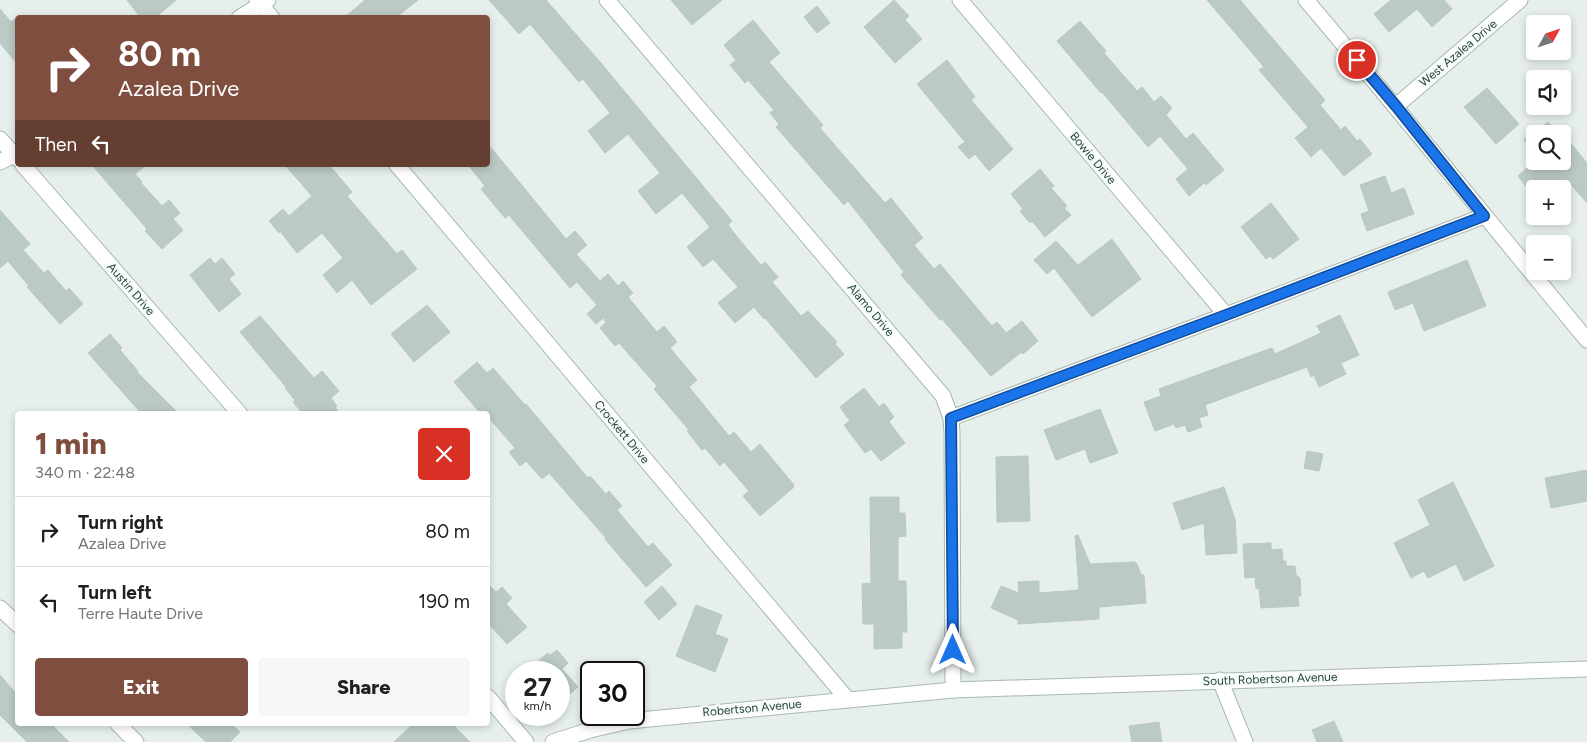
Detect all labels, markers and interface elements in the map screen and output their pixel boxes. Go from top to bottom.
north arrow [1526,15,1571,60]
map controls [1526,15,1571,280]
street label: West Azalea Drive [1416,16,1500,89]
text: 80 m [118,33,201,75]
icon: right [35,35,100,100]
pin [1336,39,1378,81]
icon: arrive [1343,46,1371,74]
button: sound [1526,70,1571,115]
text: Azalea Drive [118,75,239,102]
button: search [1526,125,1571,170]
street label: Bowie Drive [1067,129,1119,187]
icon: left [87,130,115,158]
text: Then [35,133,77,156]
button: + [1526,180,1571,225]
button: − [1526,235,1571,280]
street label: Austin Drive [104,260,158,319]
street label: Alamo Drive [845,281,897,340]
street label: Crockett Drive [592,398,653,467]
text: 1 min [35,425,107,462]
button: close [418,428,470,480]
text: 340 m · 22:48 [35,463,135,482]
text: Turn right [78,511,164,534]
icon: right [35,518,63,546]
text: 80 m [425,520,470,543]
text: Azalea Drive [78,534,166,553]
text: Turn left [78,581,152,604]
icon: left [35,588,63,616]
text: 190 m [418,590,470,613]
text: Terre Haute Drive [78,604,203,623]
position arrow [926,623,978,675]
button: Exit [35,658,248,716]
button: Share [258,658,470,716]
speed limit sign: 30 [580,661,645,726]
street label: South Robertson Avenue [1202,670,1338,688]
text: 27 [523,672,552,702]
street label: Robertson Avenue [702,697,803,719]
text: km/h [524,699,551,713]

